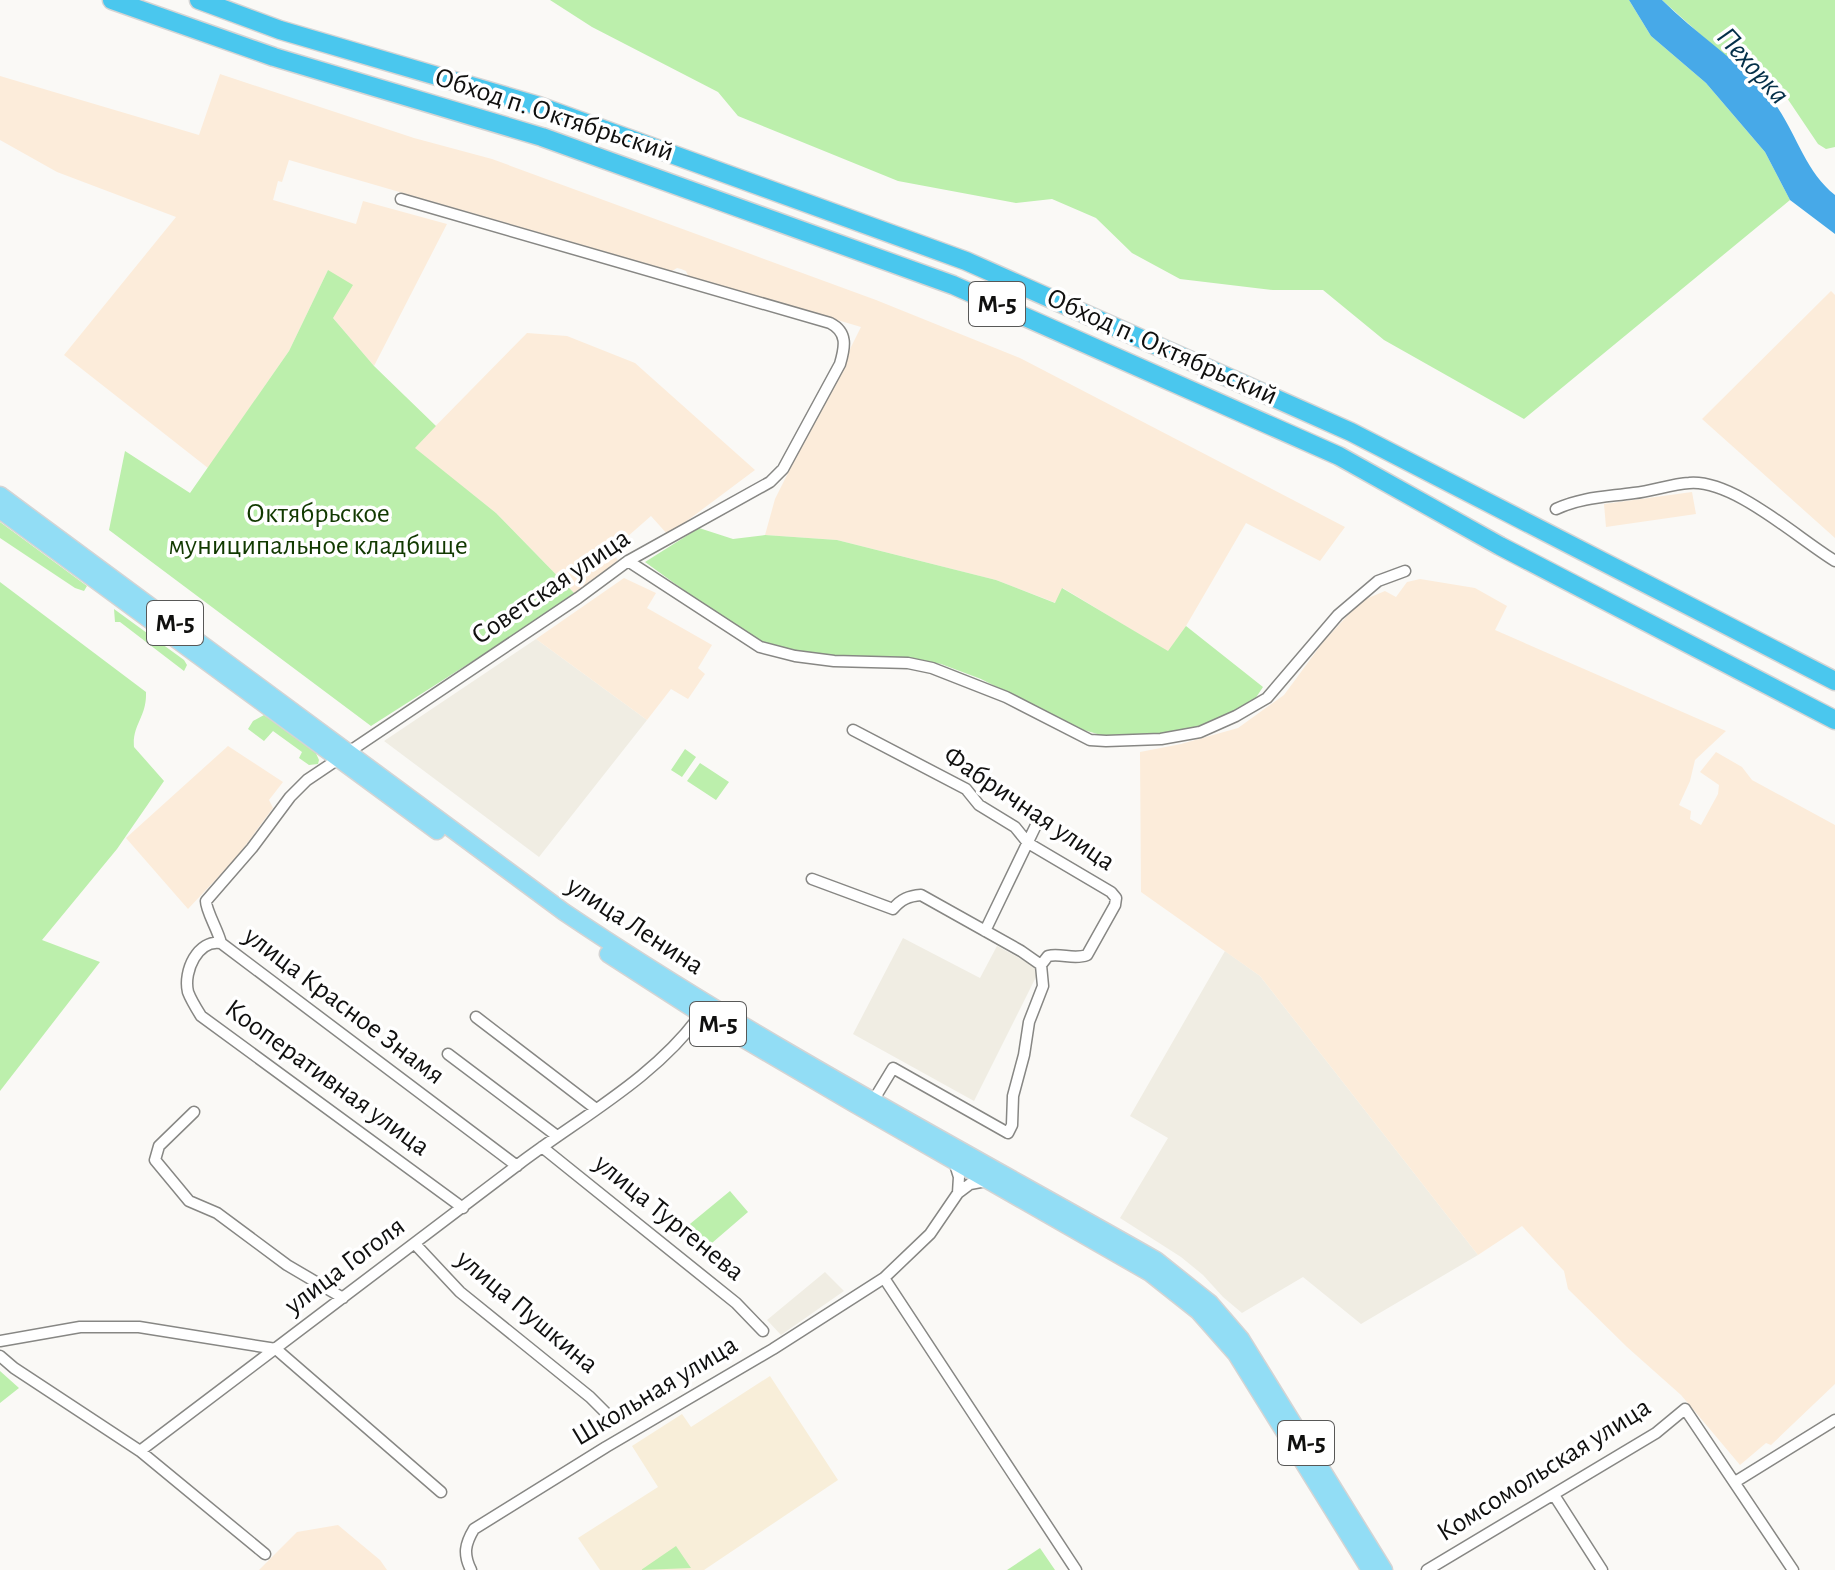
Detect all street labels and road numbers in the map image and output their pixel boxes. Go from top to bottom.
street label: Обход п. Октябрьский [431,63,677,167]
road number: М-5 [969,282,1025,326]
street label: Обход п. Октябрьский [1042,283,1282,411]
street label: Советская улица [467,524,635,650]
road number: М-5 [147,601,203,645]
street label: Фабричная улица [938,741,1120,877]
street label: улица Ленина [561,871,709,981]
street label: улица Красное Знамя [238,921,450,1090]
street label: Кооперативная улица [219,994,435,1162]
road number: М-5 [690,1002,746,1046]
street label: улица Тургенева [588,1149,749,1287]
street label: улица Гоголя [279,1212,410,1321]
street label: улица Пушкина [450,1244,603,1379]
street label: Школьная улица [567,1331,743,1451]
street label: Комсомольская улица [1432,1393,1656,1547]
road number: М-5 [1278,1421,1334,1465]

